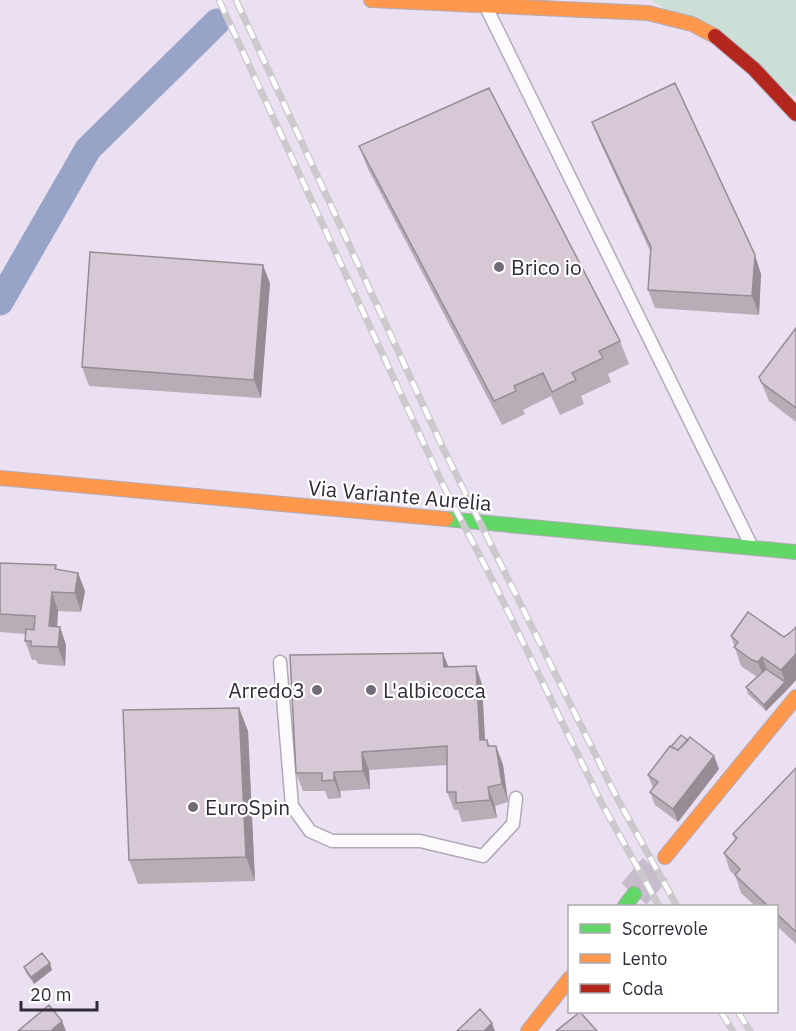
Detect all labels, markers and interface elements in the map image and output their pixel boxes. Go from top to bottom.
place label: Brico io [511,253,582,281]
marker: Brico io [492,260,506,274]
street label: Via Variante Aurelia [307,473,493,517]
place label: Arredo3 [228,676,305,704]
place label: L'albicocca [383,676,486,704]
marker: Arredo3 [310,683,324,697]
marker: L'albicocca [364,683,378,697]
place label: EuroSpin [205,793,290,821]
marker: EuroSpin [186,800,200,814]
legend [568,905,778,1013]
text: Scorrevole [622,917,708,940]
text: Lento [622,947,667,970]
scale bar [21,974,98,1012]
text: Coda [622,977,664,1000]
text: 20 m [30,983,72,1006]

